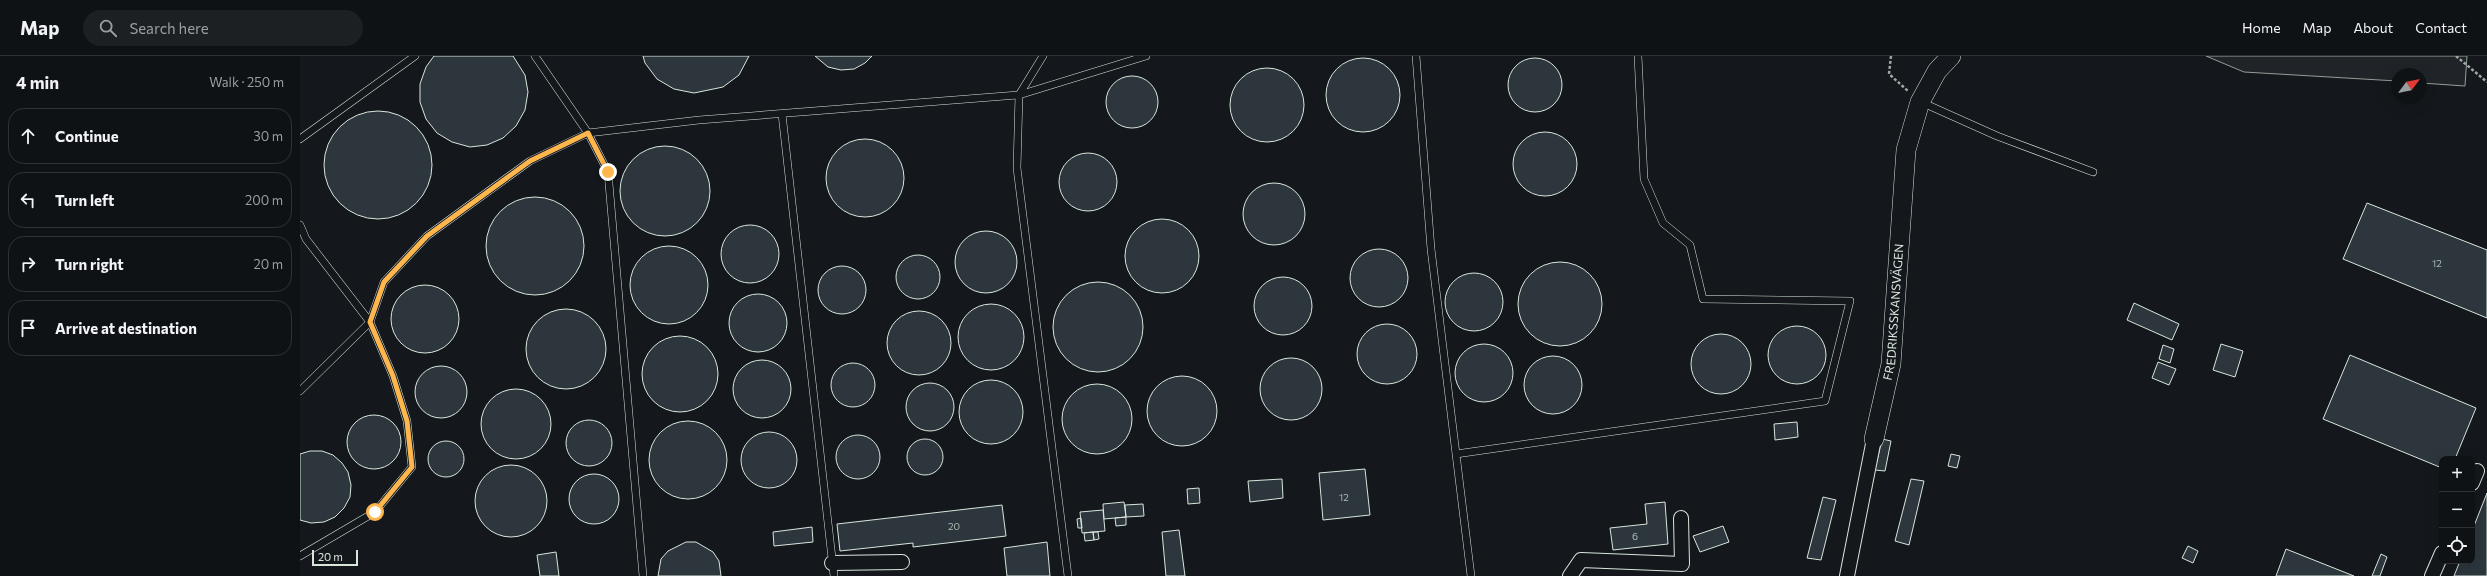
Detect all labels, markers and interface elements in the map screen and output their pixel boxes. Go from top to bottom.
search box [83,10,363,46]
text: Map [20,16,59,39]
icon: search [97,17,119,39]
text: Search here [129,19,209,37]
text: Home [2242,19,2281,36]
text: Map [2303,19,2331,36]
text: About [2353,19,2393,36]
text: Contact [2415,19,2467,36]
north arrow [2391,68,2427,104]
text: 4 min [16,72,59,93]
text: Walk · 250 m [209,74,284,90]
icon: ahead [17,125,39,147]
text: Continue [55,127,119,145]
text: 30 m [253,128,283,144]
route end [599,163,617,181]
icon: left [17,189,39,211]
text: Turn left [55,191,114,209]
text: 200 m [245,192,283,208]
street label: FREDRIKSSKANSVÄGEN [1880,243,1905,381]
icon: right [17,253,39,275]
text: Turn right [55,255,124,273]
text: 20 m [254,256,283,272]
house number: 12 [2432,257,2442,269]
icon: arrive [17,317,39,339]
text: Arrive at destination [55,319,197,337]
map controls [2439,456,2475,564]
button: + [2439,456,2475,492]
house number: 12 [1339,491,1349,503]
button: − [2439,492,2475,528]
route start [366,503,384,521]
house number: 20 [948,520,960,532]
button: locate [2439,528,2475,564]
house number: 6 [1632,530,1638,542]
scale bar [312,548,358,567]
text: 20 m [318,550,343,563]

